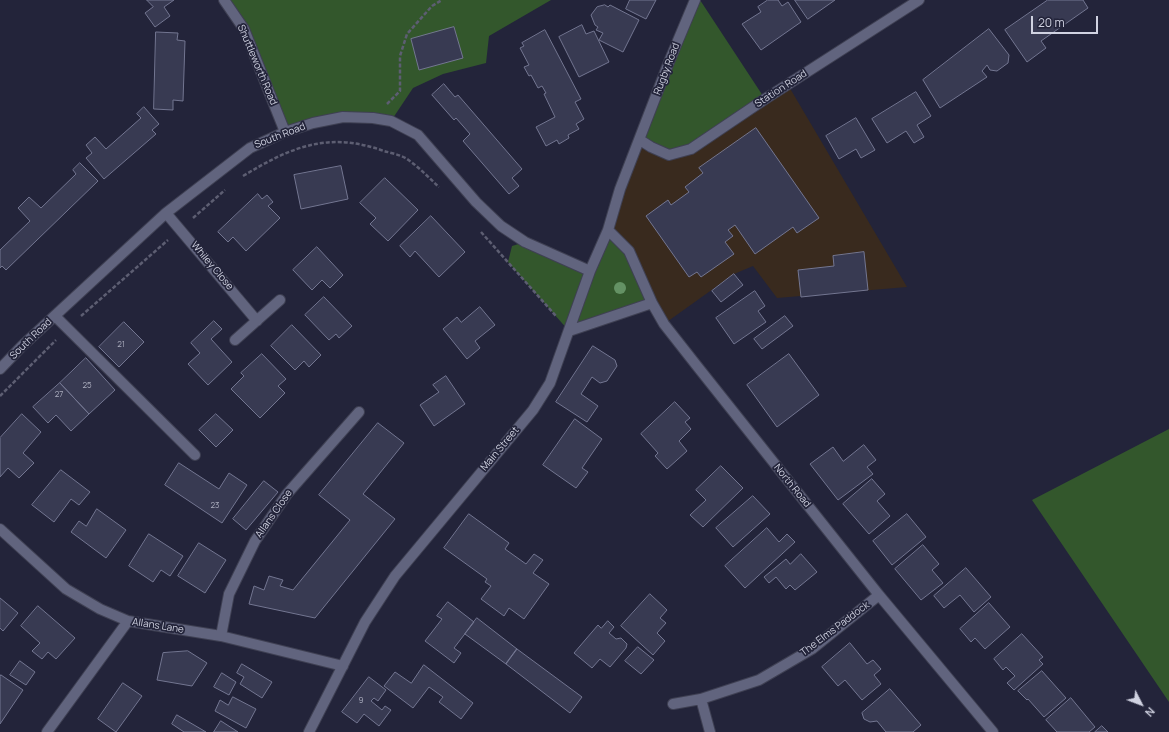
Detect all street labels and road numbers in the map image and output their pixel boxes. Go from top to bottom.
street label: Shuttleworth Road [235,23,279,107]
street label: Rugby Road [652,41,682,97]
street label: Station Road [753,68,809,110]
street label: South Road [253,121,307,151]
street label: Whiley Close [188,239,236,293]
street label: South Road [8,316,54,362]
street label: Main Street [478,425,522,473]
street label: North Road [771,462,813,510]
street label: Allans Close [253,488,295,540]
street label: The Elms Paddock [798,599,872,659]
street label: Allans Lane [131,616,185,636]

